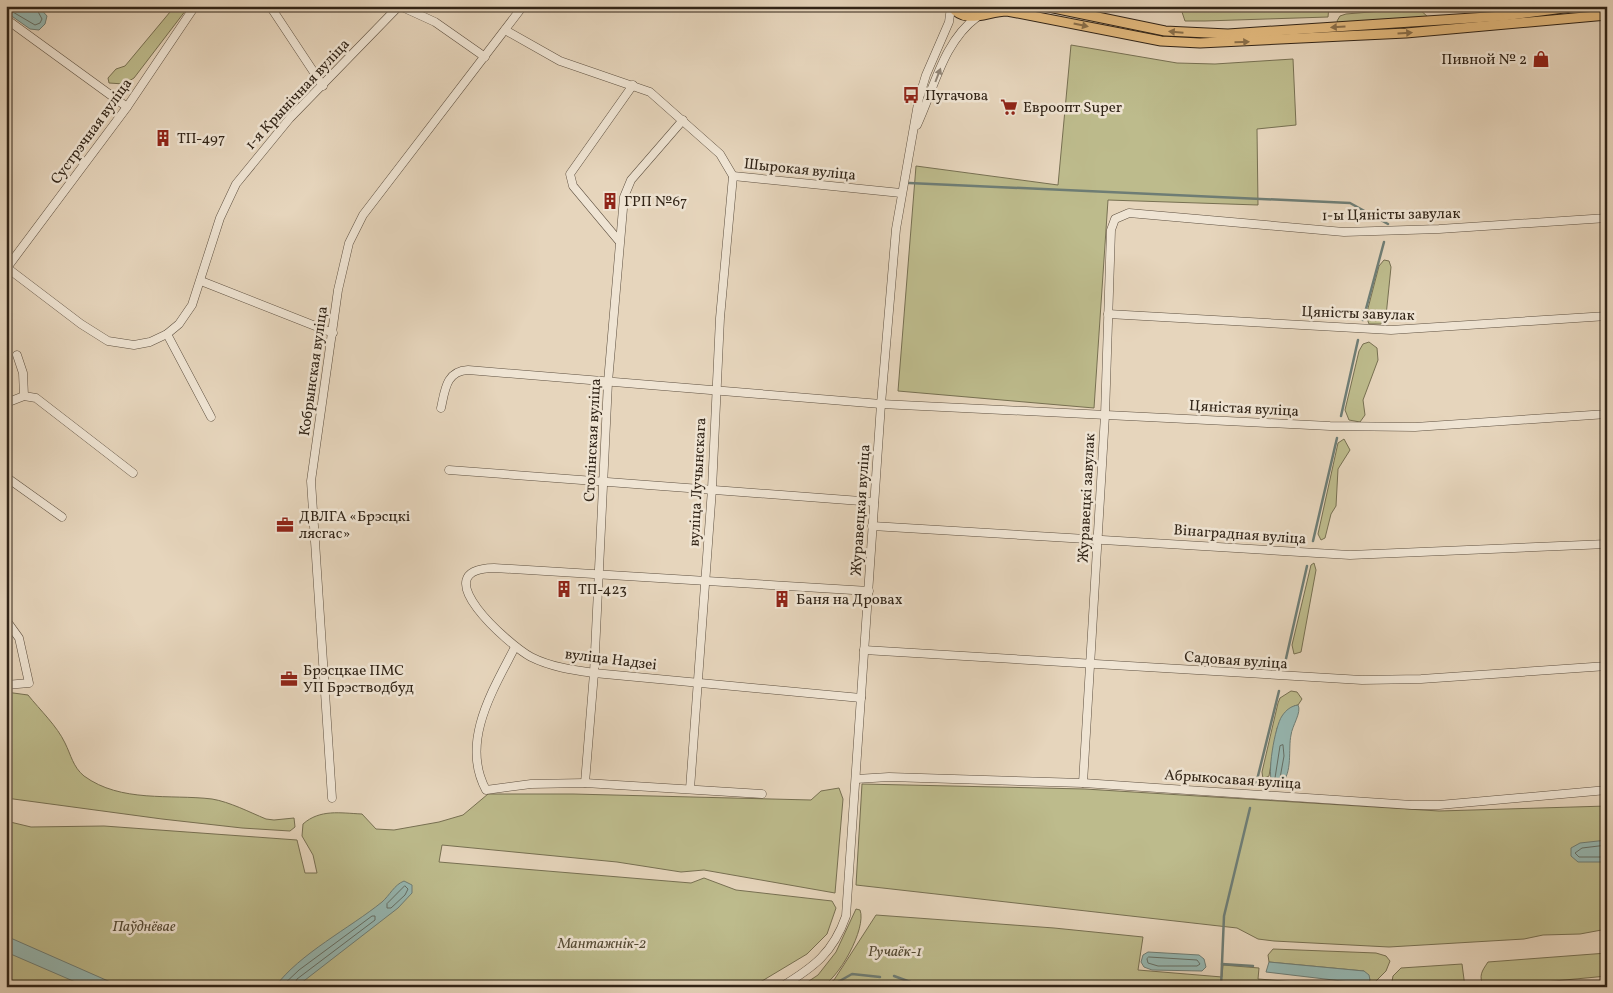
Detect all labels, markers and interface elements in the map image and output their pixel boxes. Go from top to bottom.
one-way arrow [1074,22,1090,30]
one-way arrow [1330,24,1346,32]
one-way arrow [1168,28,1184,36]
one-way arrow [1397,28,1413,36]
street label: 1-я Крынічная вуліца [241,35,355,155]
one-way arrow [1235,38,1251,46]
shop icon: Пивной № 2 [1531,49,1551,69]
place label: Пивной № 2 [1441,50,1527,71]
one-way arrow [934,67,942,82]
street label: Сустрэчная вуліца [47,75,138,189]
bus stop icon: Пугачова [901,85,921,105]
place label: Пугачова [925,86,988,107]
supermarket icon: Евроопт Super [999,97,1019,117]
place label: Евроопт Super [1023,98,1122,119]
building icon: ТП-497 [153,128,173,148]
place label: ТП-497 [177,129,225,150]
street label: Шырокая вуліца [743,154,857,187]
building icon: ГРП №67 [600,191,620,211]
place label: ГРП №67 [624,192,687,213]
street label: 1-ы Цяністы завулак [1321,204,1461,227]
street label: Цяністы завулак [1301,302,1415,327]
street label: Кобрынская вуліца [295,305,334,438]
street label: Столінская вуліца [580,378,607,502]
street label: Цяністая вуліца [1188,396,1299,423]
street label: вуліца Лучынскага [685,417,712,547]
street label: Журавецкі завулак [1074,433,1101,563]
street label: Журавецкая вуліца [846,443,877,577]
place label: ДВЛГА «Брэсцкі лясгас» [299,507,410,545]
office icon: ДВЛГА «Брэсцкі лясгас» [275,515,295,535]
street label: Вінаградная вуліца [1173,520,1307,551]
building icon: ТП-423 [554,579,574,599]
place label: ТП-423 [578,580,627,601]
building icon: Баня на Дровах [772,589,792,609]
place label: Баня на Дровах [796,590,903,611]
street label: вуліца Надзеі [564,644,658,677]
street label: Садовая вуліца [1183,647,1288,676]
place label: Брэсцкае ПМС УП Брэстводбуд [303,661,414,699]
office icon: Брэсцкае ПМС УП Брэстводбуд [279,669,299,689]
street label: Абрыкосавая вуліца [1164,765,1302,796]
park label: Паўднёвае [113,917,176,938]
park label: Мантажнік-2 [557,934,646,955]
park label: Ручаёк-1 [868,942,922,963]

